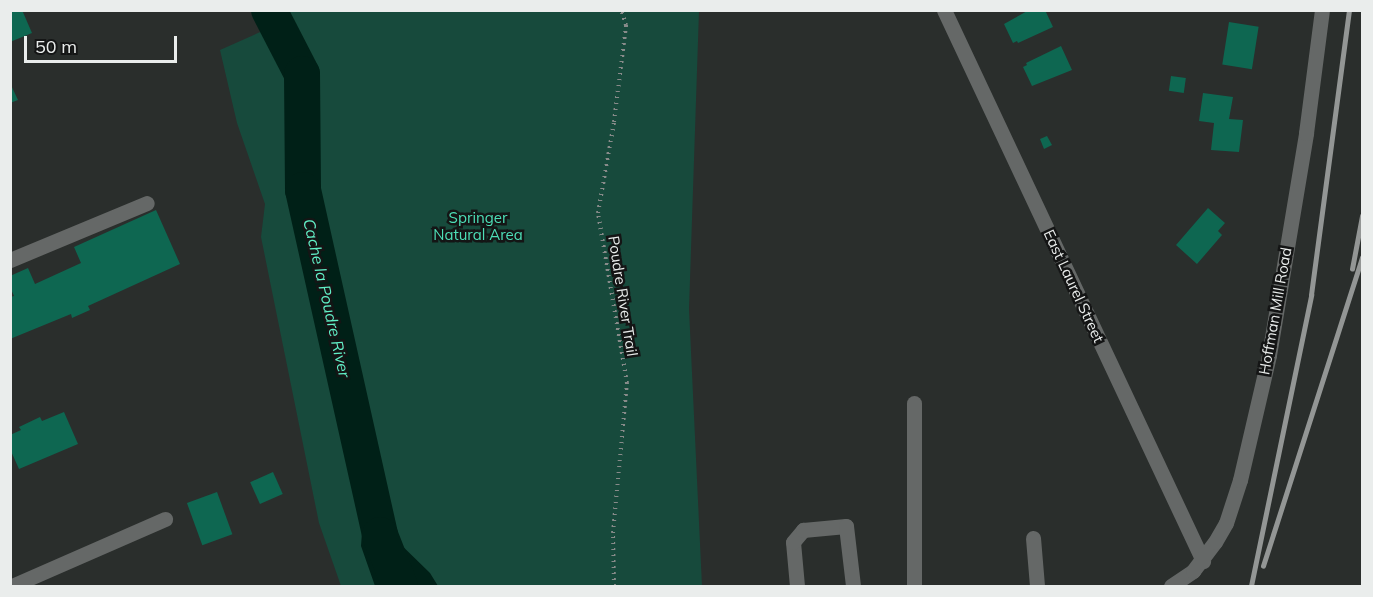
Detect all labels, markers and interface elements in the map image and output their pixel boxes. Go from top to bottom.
scale bar [27,24,180,62]
text: 50 m [35,35,77,58]
park label: Springer Natural Area [433,208,523,243]
water label: Cache la Poudre River [299,217,355,379]
street label: East Laurel Street [1040,227,1108,345]
street label: Poudre River Trail [605,234,641,358]
street label: Hoffman Mill Road [1255,246,1295,376]

